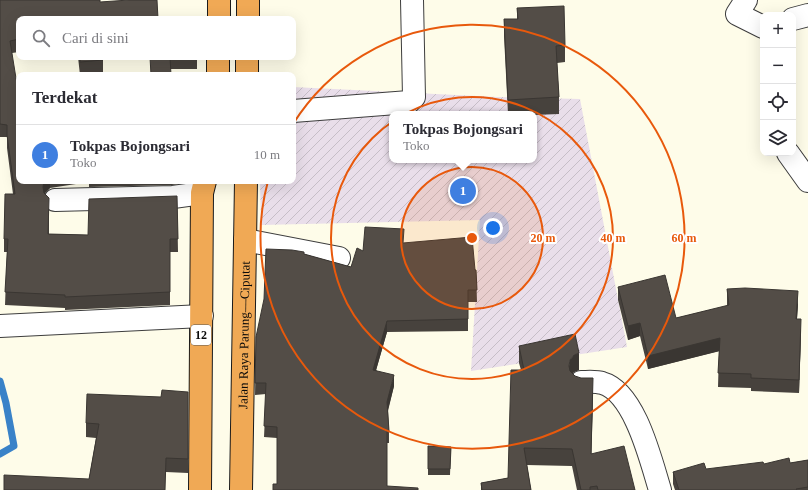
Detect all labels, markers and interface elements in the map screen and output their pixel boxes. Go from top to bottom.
map controls [760,12,796,156]
button: + [760,12,796,48]
search box [16,16,296,60]
icon: search [30,27,52,49]
text: Cari di sini [62,30,129,46]
button: − [760,48,796,84]
button: locate [760,84,796,120]
text: Terdekat [32,88,98,107]
popup [389,111,537,163]
button: layers [760,120,796,156]
text: Tokpas Bojongsari [403,121,523,137]
text: Tokpas Bojongsari [70,138,190,154]
text: Toko [403,138,430,153]
text: 1 [42,147,48,162]
text: 10 m [254,147,280,162]
text: Toko [70,155,97,170]
pin: 1 [450,176,476,206]
your location [483,218,503,238]
centre of rings [465,231,479,245]
text: 20 m [531,231,556,245]
text: 40 m [601,231,626,245]
text: 60 m [672,231,697,245]
street label: Jalan Raya Parung—Ciputat [235,260,253,409]
road number: 12 [191,325,211,345]

